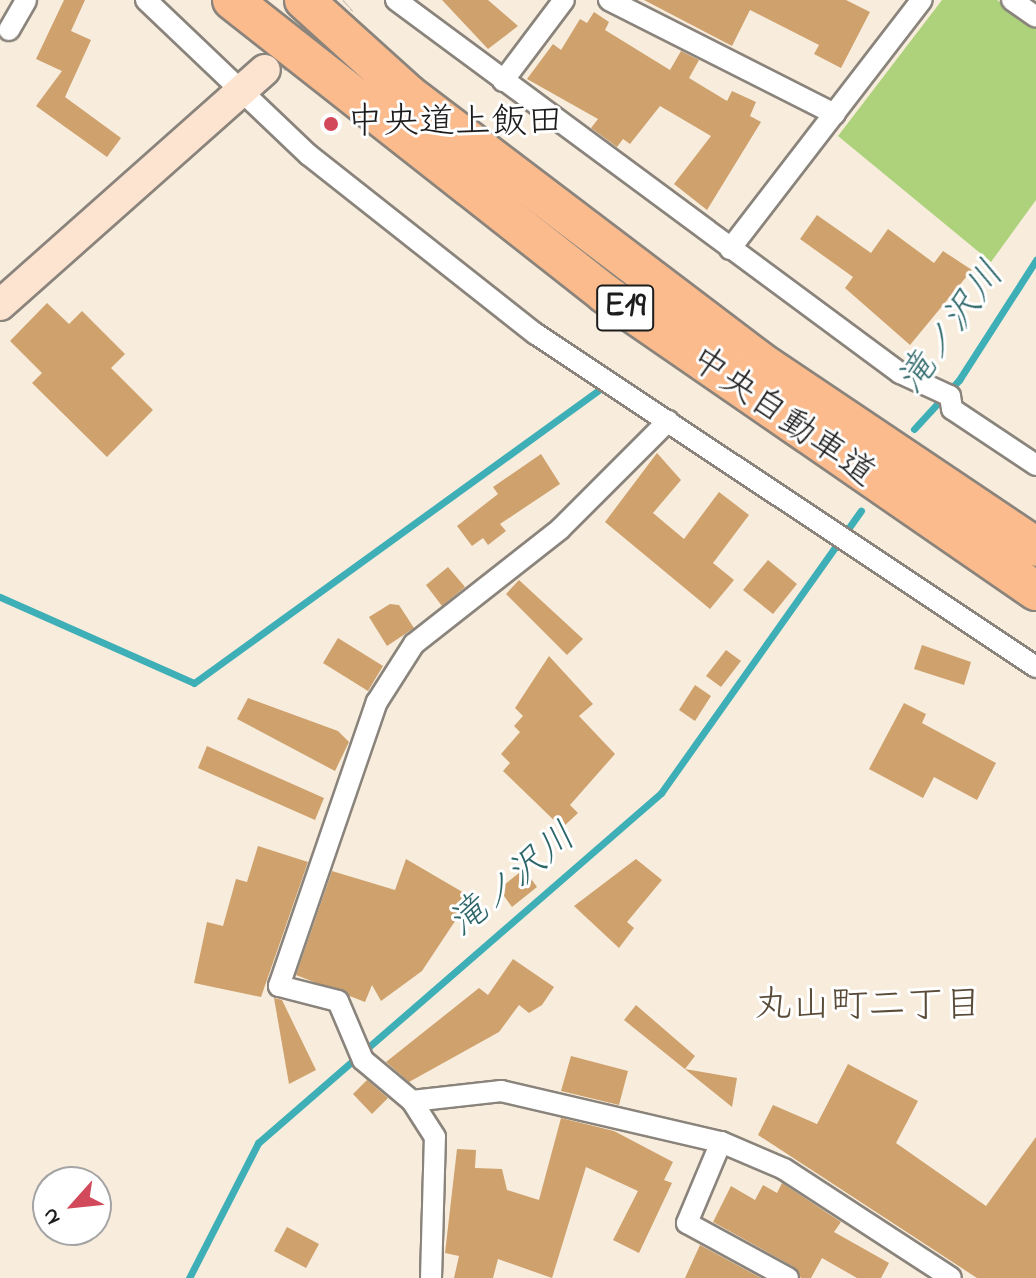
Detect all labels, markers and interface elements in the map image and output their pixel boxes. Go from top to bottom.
place label: 中央道上飯田 [347,102,563,146]
marker: 中央道上飯田 [322,115,340,133]
water label: 滝ノ沢川 [890,254,1016,404]
road number: E19 [595,278,655,338]
street label: 中央自動車道 [681,338,883,498]
water label: 滝ノ沢川 [441,816,587,948]
district label: 丸山町二丁目 [754,985,982,1031]
north arrow [32,1166,112,1246]
text: N [35,1202,70,1230]

